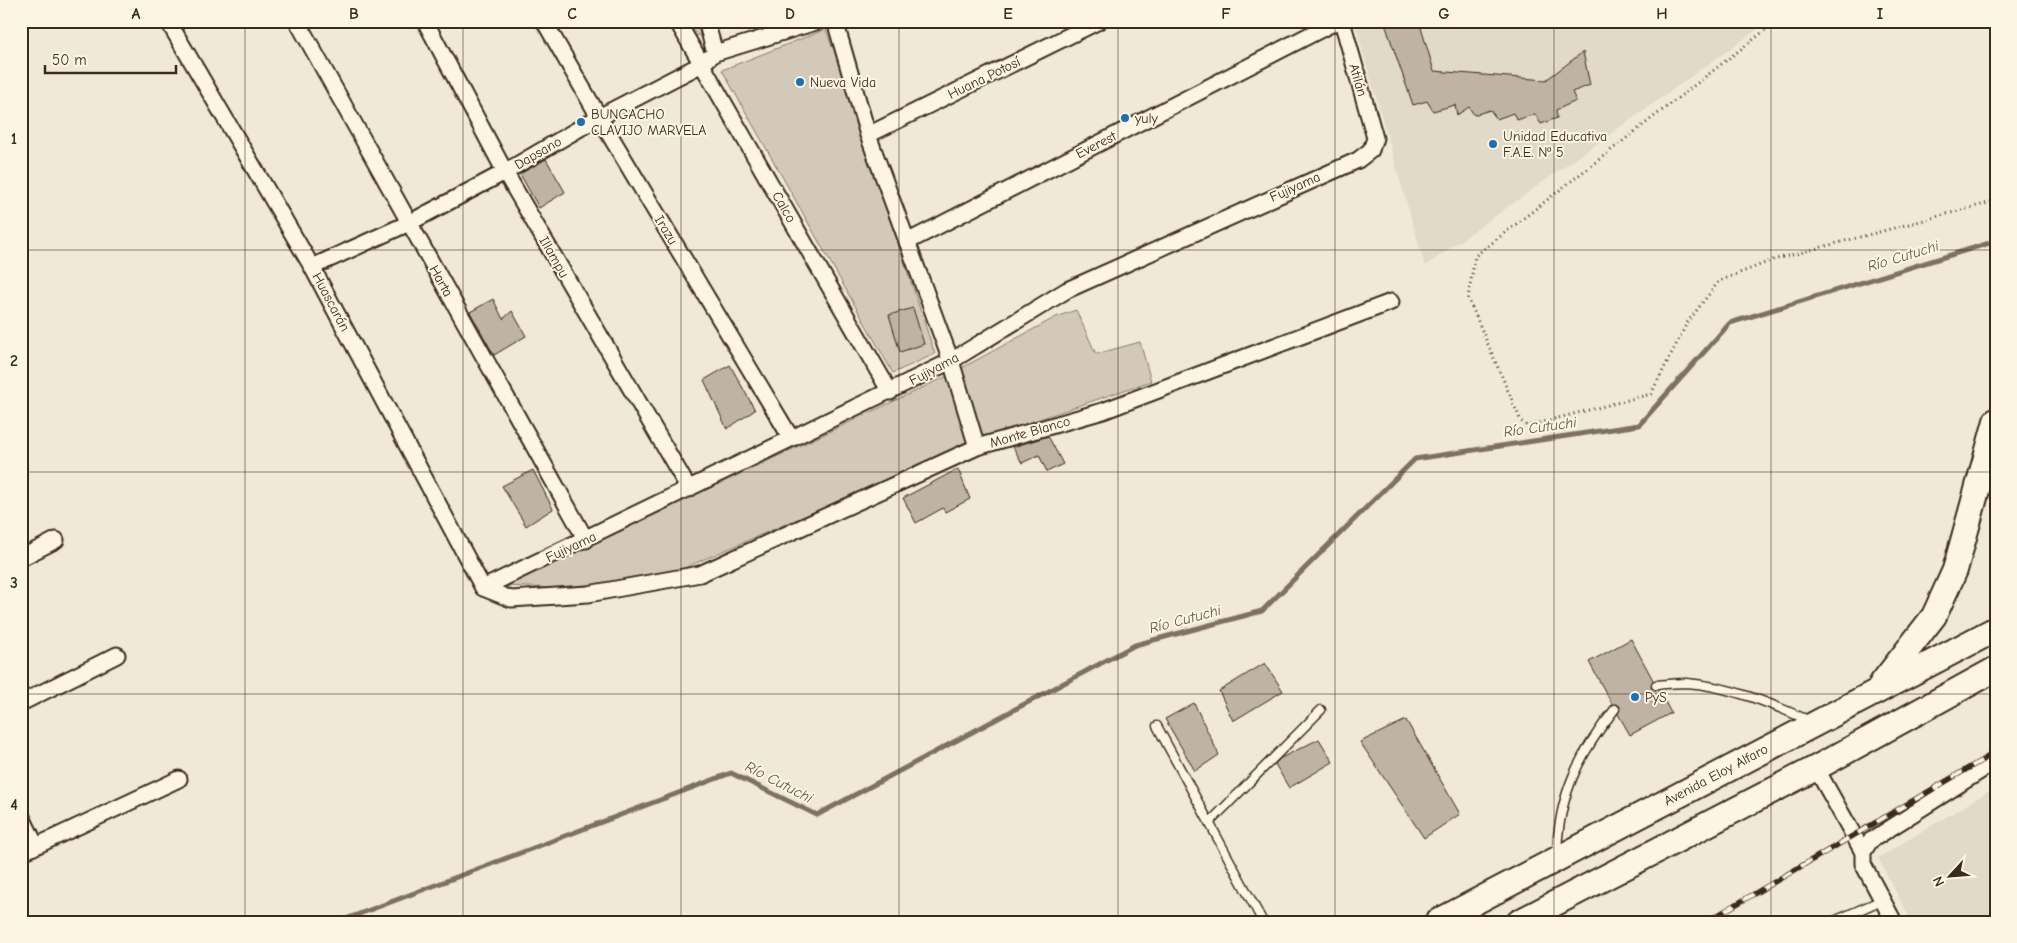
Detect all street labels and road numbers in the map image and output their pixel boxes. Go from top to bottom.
street label: Huana Potosí [945,53,1024,103]
street label: Atilán [1345,62,1371,98]
street label: Everest [1073,127,1120,162]
street label: Dapsano [511,133,565,173]
street label: Fujiyama [1267,168,1323,206]
street label: Calco [768,188,800,226]
street label: Irazu [651,212,681,248]
street label: Illampu [535,233,573,281]
street label: Harta [425,262,457,300]
street label: Huascarán [308,270,354,334]
street label: Fujiyama [906,349,962,389]
street label: Monte Blanco [988,412,1072,452]
street label: Fujiyama [543,528,599,566]
street label: Avenida Eloy Alfaro [1661,740,1771,810]

